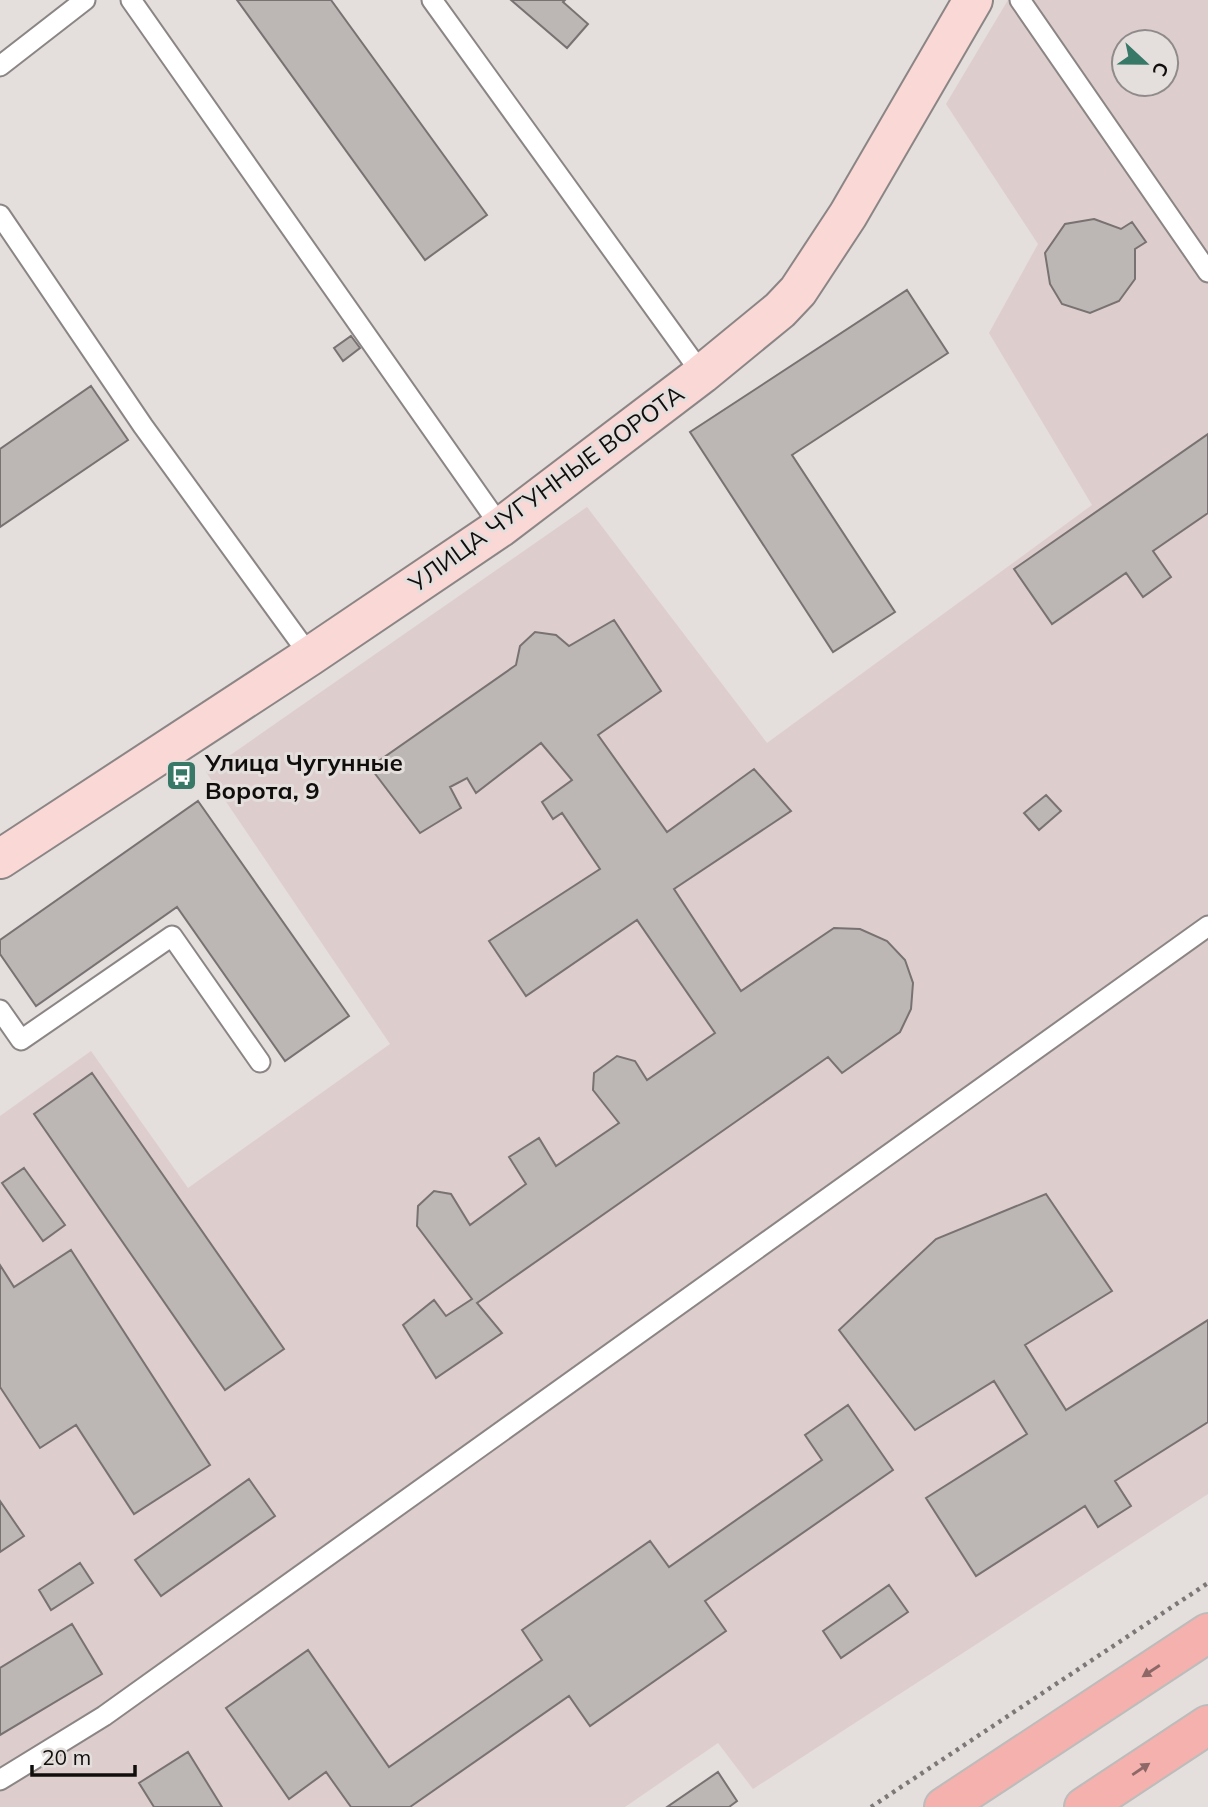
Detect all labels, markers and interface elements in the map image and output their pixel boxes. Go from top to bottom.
north arrow [1110,28,1180,98]
text: С [1147,59,1174,80]
street label: УЛИЦА ЧУГУННЫЕ ВОРОТА [402,378,690,599]
place label: Улица Чугунные Ворота, 9 [204,747,403,805]
bus stop icon: Улица Чугунные Ворота, 9 [165,759,199,793]
one-way arrow [1141,1664,1161,1677]
scale bar [32,1734,135,1778]
text: 20 m [42,1744,91,1770]
one-way arrow [1131,1763,1150,1776]

